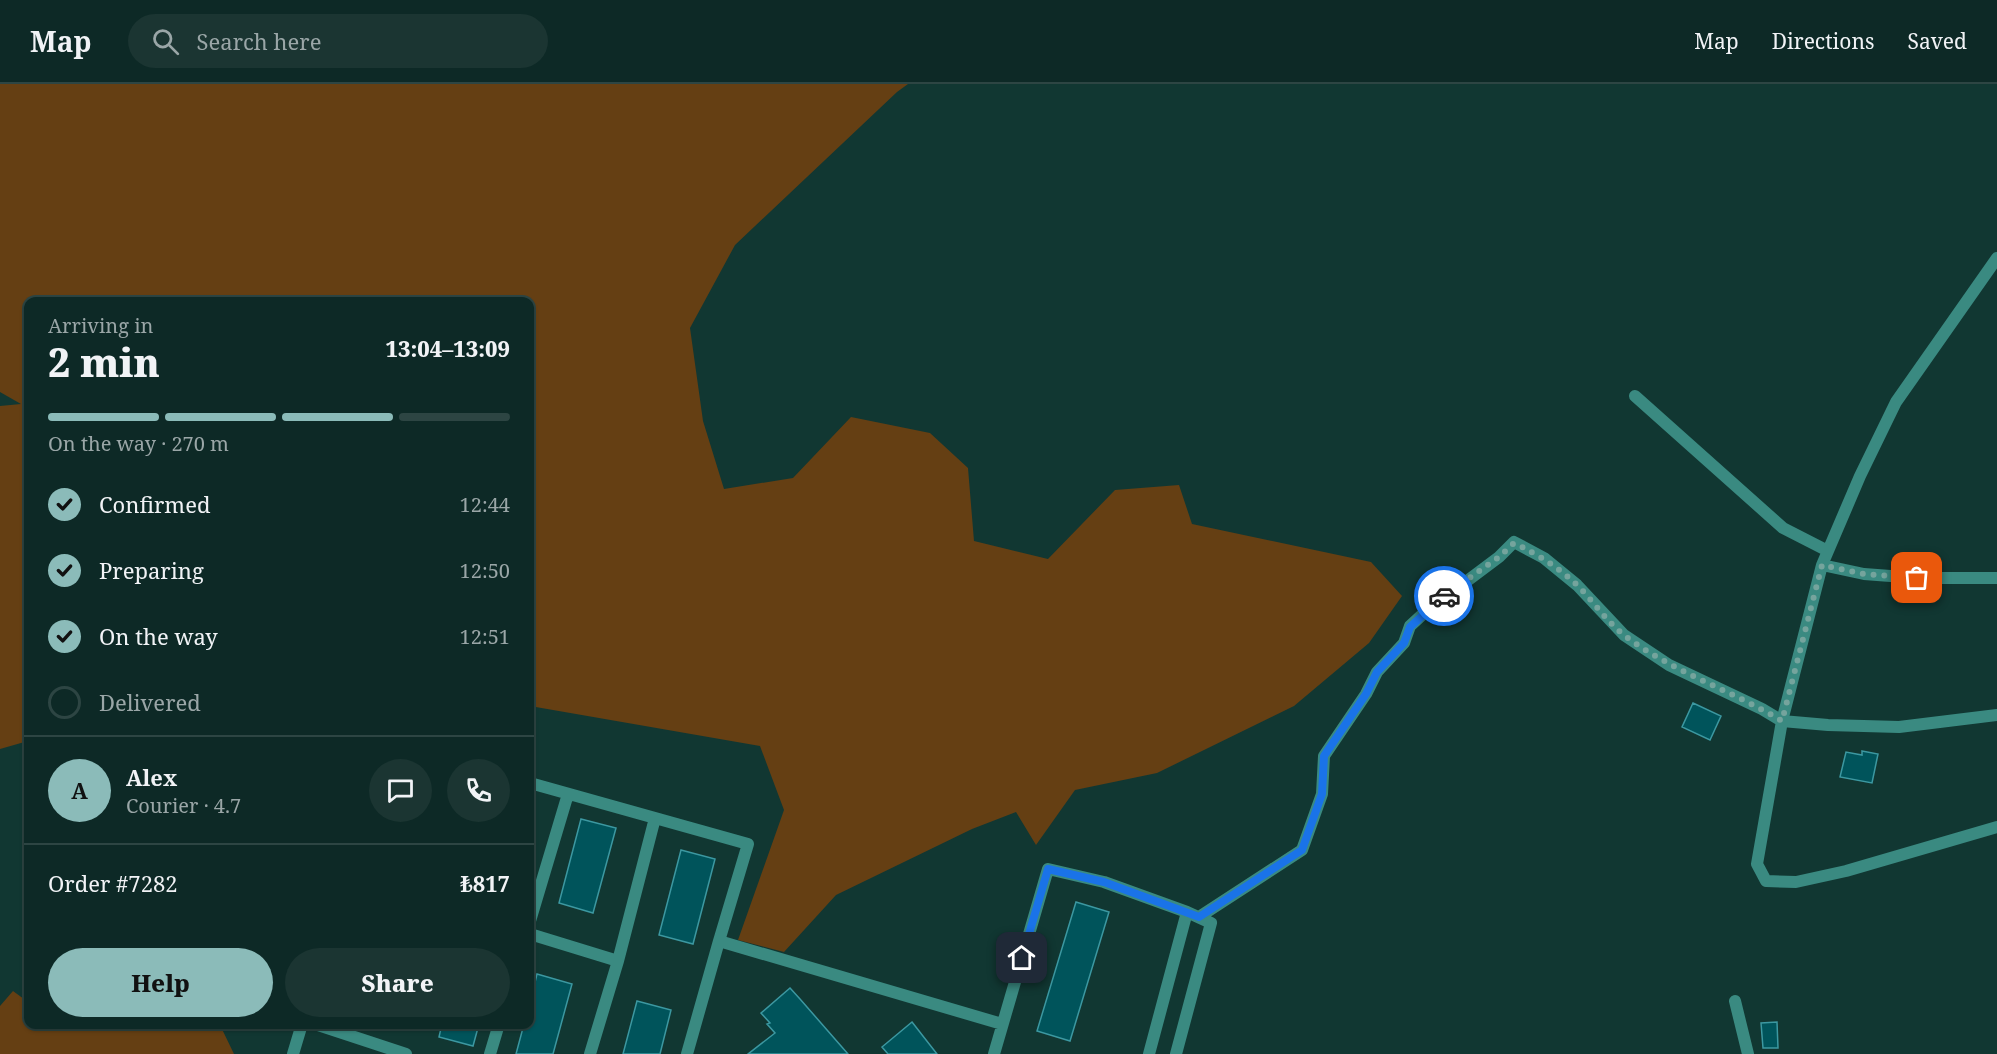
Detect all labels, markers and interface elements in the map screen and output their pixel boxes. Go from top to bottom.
search box [128,14,548,68]
text: Map [30,22,92,60]
icon: search [149,25,182,58]
text: Search here [197,26,321,56]
text: Map [1694,27,1739,55]
text: Directions [1772,27,1874,55]
text: Saved [1907,27,1967,55]
text: Arriving in [48,312,153,339]
text: 13:04–13:09 [386,333,510,363]
text: 2 min [48,335,160,388]
text: On the way · 270 m [48,430,229,457]
icon: check [48,488,81,521]
text: Confirmed [99,489,210,519]
text: 12:44 [460,491,510,518]
pin [1891,552,1942,603]
icon: check [48,554,81,587]
text: Preparing [99,555,204,585]
text: 12:50 [460,557,510,584]
icon: bag [1900,561,1933,594]
courier [1414,566,1474,626]
icon: car [1428,580,1461,613]
icon: check [48,620,81,653]
text: On the way [99,621,218,651]
text: 12:51 [460,623,510,650]
text: Delivered [99,687,201,717]
button: chat [369,759,432,822]
button: phone [447,759,510,822]
text: Alex [126,762,177,792]
text: A [71,775,88,805]
text: Courier · 4.7 [126,792,241,819]
text: Order #7282 [48,868,178,898]
text: ₺817 [460,868,510,898]
pin [996,932,1047,983]
icon: home [1005,941,1038,974]
button: Help [48,948,273,1017]
button: Share [285,948,510,1017]

